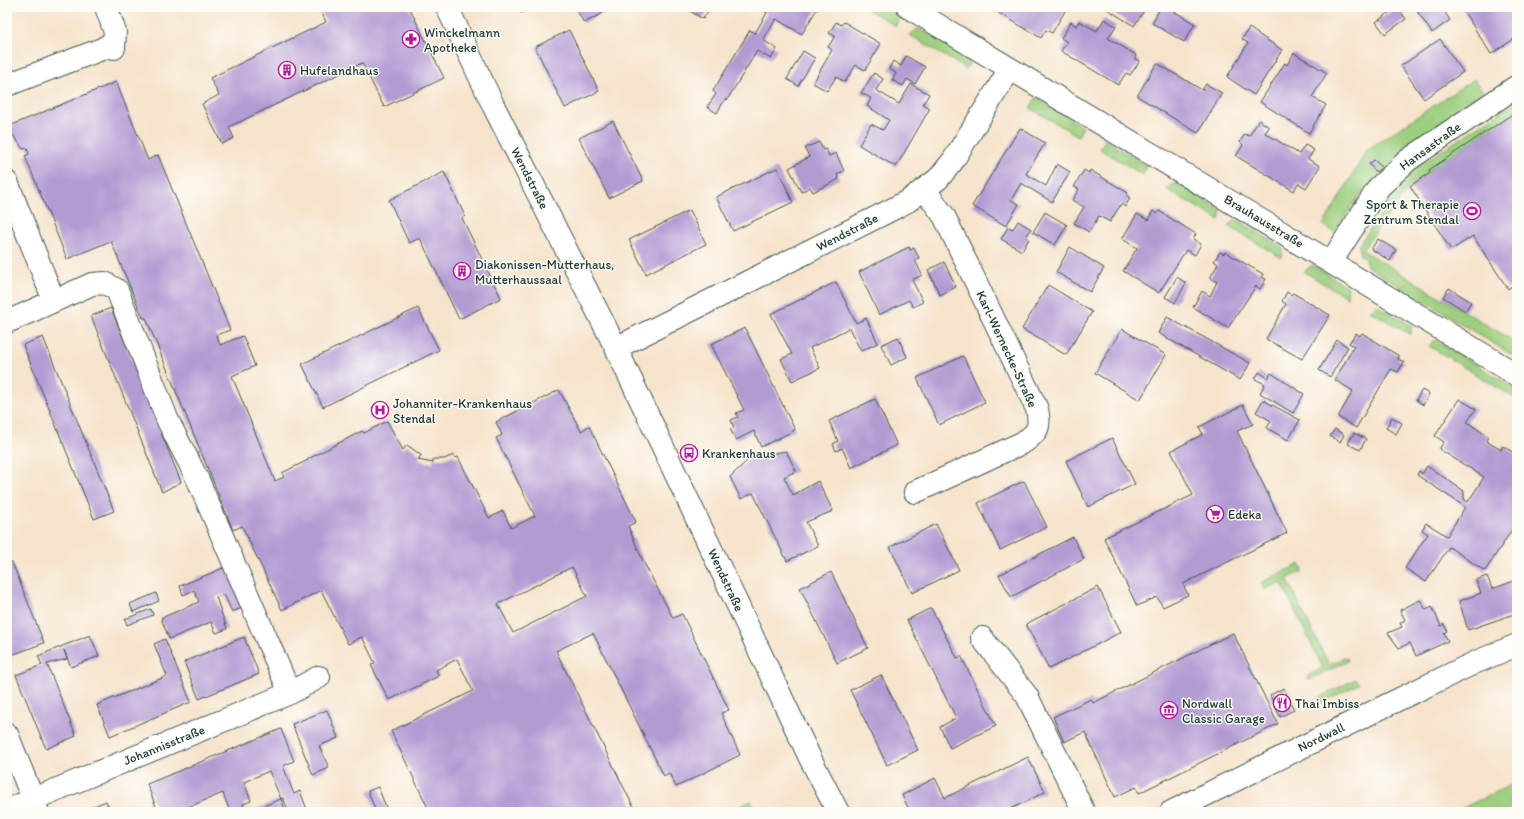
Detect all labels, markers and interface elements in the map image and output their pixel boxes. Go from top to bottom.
place label: Winckelmann Apotheke [424,25,501,55]
pharmacy icon: Winckelmann Apotheke [401,29,421,49]
building icon: Hufelandhaus [277,60,297,80]
place label: Hufelandhaus [300,63,379,78]
street label: Hansastraße [1397,119,1463,173]
street label: Wendstraße [508,145,552,211]
street label: Brauhausstraße [1221,191,1307,251]
place label: Sport & Therapie Zentrum Stendal [1364,197,1459,227]
sports icon: Sport & Therapie Zentrum Stendal [1462,201,1482,221]
street label: Wendstraße [814,210,880,254]
place label: Diakonissen-Mutterhaus, Mutterhaussaal [475,257,614,287]
building icon: Diakonissen-Mutterhaus, Mutterhaussaal [452,261,472,281]
street label: Karl-Wernecke-Straße [973,288,1041,410]
place label: Johanniter-Krankenhaus Stendal [393,396,532,426]
hospital icon: Johanniter-Krankenhaus Stendal [370,400,390,420]
bus stop icon: Krankenhaus [679,443,699,463]
place label: Krankenhaus [702,446,776,461]
supermarket icon: Edeka [1205,504,1225,524]
place label: Edeka [1228,507,1262,522]
street label: Wendstraße [705,546,747,614]
restaurant icon: Thai Imbiss [1272,693,1292,713]
place label: Nordwall Classic Garage [1182,696,1265,726]
place label: Thai Imbiss [1295,696,1360,711]
museum icon: Nordwall Classic Garage [1159,700,1179,720]
street label: Nordwall [1295,719,1347,755]
street label: Johannisstraße [121,722,207,768]

